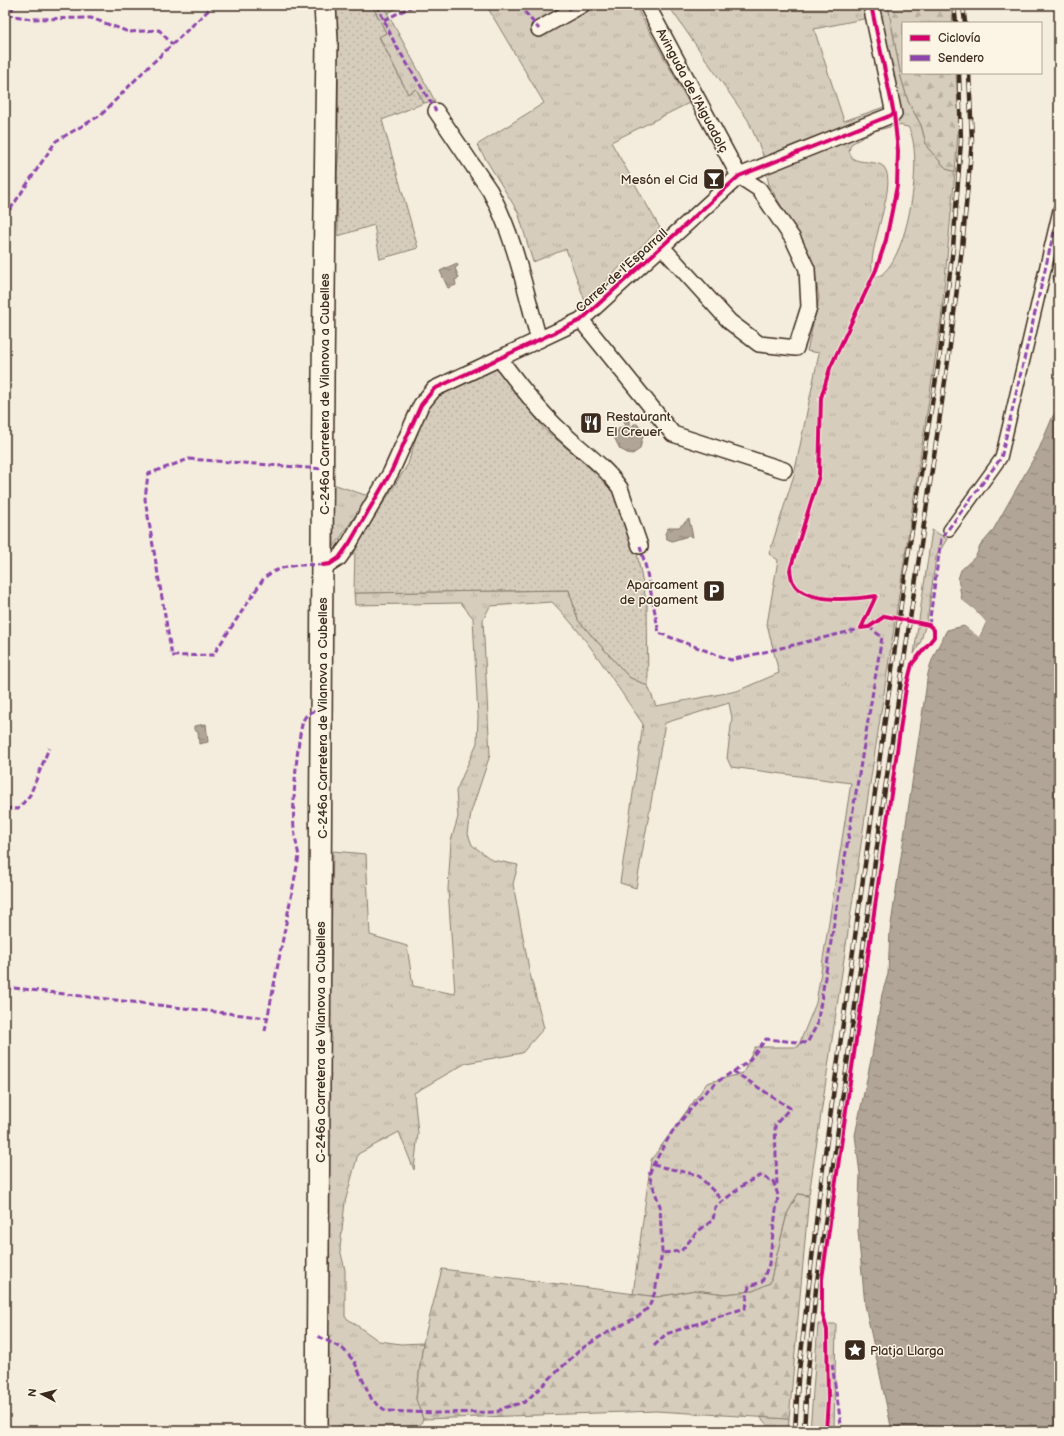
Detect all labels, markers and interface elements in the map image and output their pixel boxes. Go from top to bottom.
legend [902,22,1042,74]
street label: Avinguda de l'Aiguadolç [653,26,732,155]
text: Ciclovía [938,31,981,46]
text: Sendero [938,51,984,66]
bar icon: Mesón el Cid [701,166,727,192]
place label: Mesón el Cid [621,172,698,188]
street label: Carrer de l'Esparrall [572,225,671,316]
street label: C-246a Carretera de Vilanova a Cubelles [317,273,333,515]
place label: Restaurant El Creuer [606,409,671,440]
restaurant icon: Restaurant El Creuer [578,410,604,436]
place label: Aparcament de pagament [620,577,698,608]
parking icon: Aparcament de pagament [701,578,727,604]
street label: C-246a Carretera de Vilanova a Cubelles [315,597,331,839]
street label: C-246a Carretera de Vilanova a Cubelles [313,921,329,1163]
place icon: Platja Llarga [842,1337,868,1363]
place label: Platja Llarga [870,1343,944,1359]
north arrow [22,1374,62,1414]
text: N [26,1388,40,1398]

